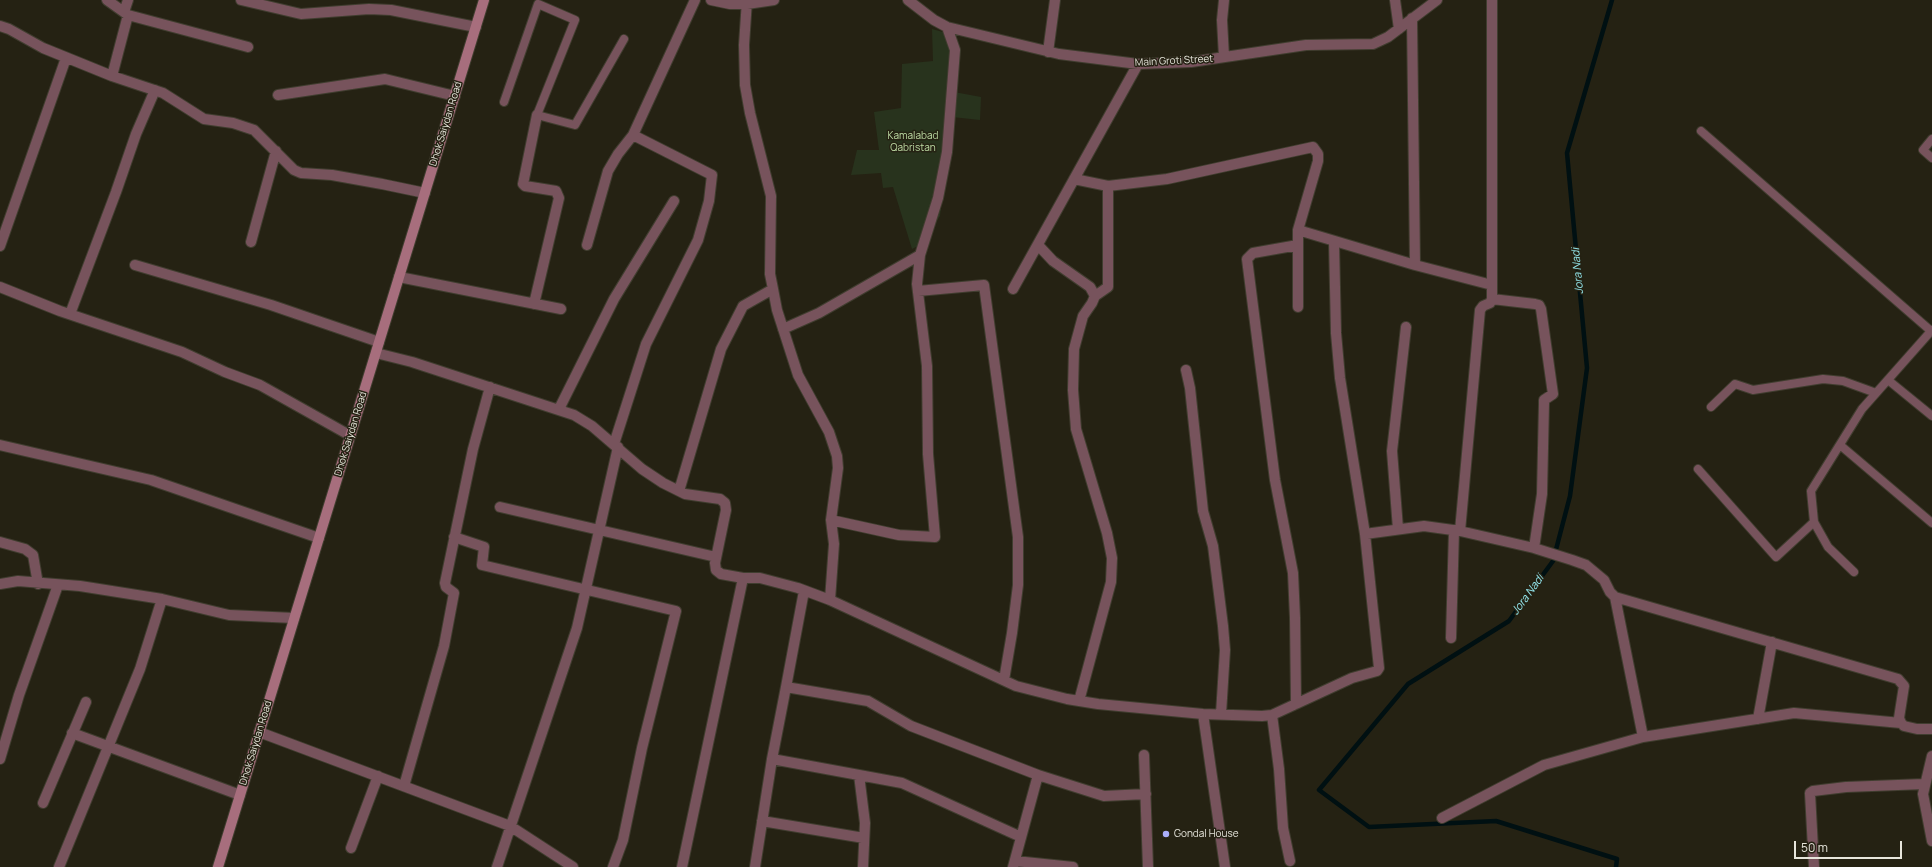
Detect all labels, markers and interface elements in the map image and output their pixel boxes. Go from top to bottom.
street label: Main Groti Street [1135,53,1213,69]
street label: Dhok Saiydan Road [427,80,465,168]
park label: Kamalabad Qabristan [888,130,938,154]
water label: Jora Nadi [1569,247,1587,295]
street label: Dhok Saiydan Road [332,390,370,478]
water label: Jora Nadi [1509,572,1547,618]
street label: Dhok Saiydan Road [237,699,275,787]
place label: Gondal House [1174,828,1238,840]
marker: Gondal House [1161,829,1171,839]
scale bar [1796,833,1904,859]
text: 50 m [1801,839,1828,856]

